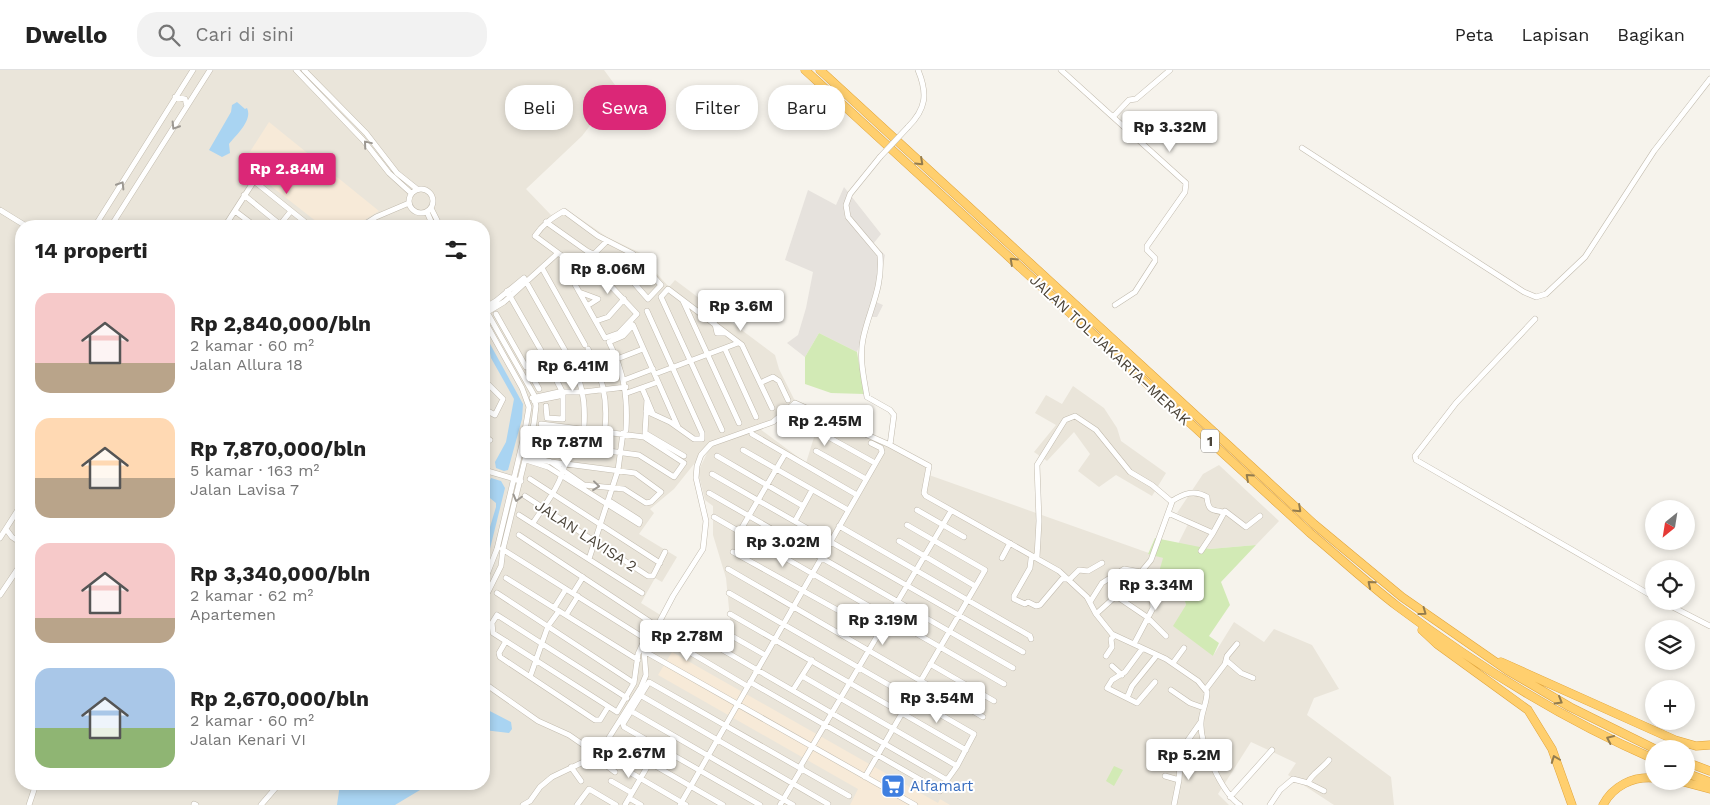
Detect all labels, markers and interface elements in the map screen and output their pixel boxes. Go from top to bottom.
search box [137,12,487,57]
text: Dwello [25,21,107,49]
icon: search [155,21,183,49]
text: Cari di sini [195,23,294,46]
text: Peta [1455,24,1493,45]
text: Lapisan [1521,24,1589,45]
text: Bagikan [1617,24,1685,45]
chip: Beli [505,85,573,130]
chip: Sewa [583,85,666,130]
chip: Filter [676,85,758,130]
chip: Baru [768,85,845,130]
pin: Rp 3.32M [1118,111,1222,153]
text: Rp 3.32M [1133,117,1207,136]
one-way arrow [171,121,181,130]
one-way arrow [363,141,372,150]
pin: Rp 2.84M [235,152,339,195]
one-way arrow [915,156,924,165]
text: Rp 2.84M [250,159,324,178]
one-way arrow [114,181,124,190]
icon: filters [442,236,470,264]
text: 14 properti [35,238,148,263]
pin: Rp 8.06M [556,252,660,295]
one-way arrow [1009,258,1018,267]
text: Rp 8.06M [571,259,645,278]
street label: JALAN TOL JAKARTA–MERAK [1026,271,1194,429]
pin: Rp 3.6M [695,290,787,332]
text: Rp 3.6M [709,296,773,315]
text: Rp 2,840,000/bln [190,311,371,336]
icon: home [75,313,135,373]
text: 2 kamar · 60 m² [190,336,314,355]
pin: Rp 6.41M [521,350,625,392]
text: Jalan Allura 18 [190,355,303,374]
text: Rp 6.41M [537,356,609,375]
pin: Rp 2.45M [773,404,877,447]
text: Rp 2.45M [788,411,862,430]
pin: Rp 7.87M [515,426,619,468]
road number: 1 [1201,430,1219,452]
text: Rp 7.87M [531,432,603,451]
text: Rp 7,870,000/bln [190,436,366,461]
icon: home [75,438,135,498]
text: 5 kamar · 163 m² [190,461,319,480]
one-way arrow [1245,474,1254,483]
text: Jalan Lavisa 7 [190,480,299,499]
one-way arrow [592,480,600,491]
one-way arrow [512,493,522,501]
street label: JALAN LAVISA 2 [532,496,640,576]
north arrow [1645,500,1695,550]
map controls [1645,500,1695,790]
one-way arrow [1292,503,1301,512]
pin: Rp 3.02M [731,526,835,568]
text: Rp 3.02M [746,532,820,551]
button: locate [1645,560,1695,610]
text: Rp 3,340,000/bln [190,561,370,586]
icon: home [75,563,135,623]
pin: Rp 3.34M [1104,568,1208,611]
text: Rp 3.34M [1119,575,1193,594]
one-way arrow [1368,581,1377,590]
text: 2 kamar · 62 m² [190,586,313,605]
pin: Rp 3.19M [831,604,935,646]
text: Apartemen [190,605,276,624]
one-way arrow [1417,606,1427,615]
text: Rp 3.19M [848,610,918,629]
pin: Rp 2.78M [635,620,739,662]
button: layers [1645,620,1695,670]
text: Rp 2.78M [651,626,723,645]
button: + [1645,680,1695,730]
pin: Rp 3.54M [885,682,989,724]
text: Rp 2,670,000/bln [190,686,369,711]
icon: home [75,688,135,748]
text: Rp 3.54M [900,688,974,707]
one-way arrow [1554,694,1563,704]
text: 2 kamar · 60 m² [190,711,314,730]
text: Jalan Kenari VI [190,730,306,749]
one-way arrow [1606,735,1615,745]
pin: Rp 2.67M [577,736,681,779]
pin: Rp 5.2M [1143,738,1235,781]
button: − [1645,740,1695,790]
text: Rp 2.67M [592,743,666,762]
text: Rp 5.2M [1157,745,1221,764]
one-way arrow [1551,756,1561,764]
supermarket icon: Alfamart [880,773,906,799]
place label: Alfamart [910,777,974,795]

